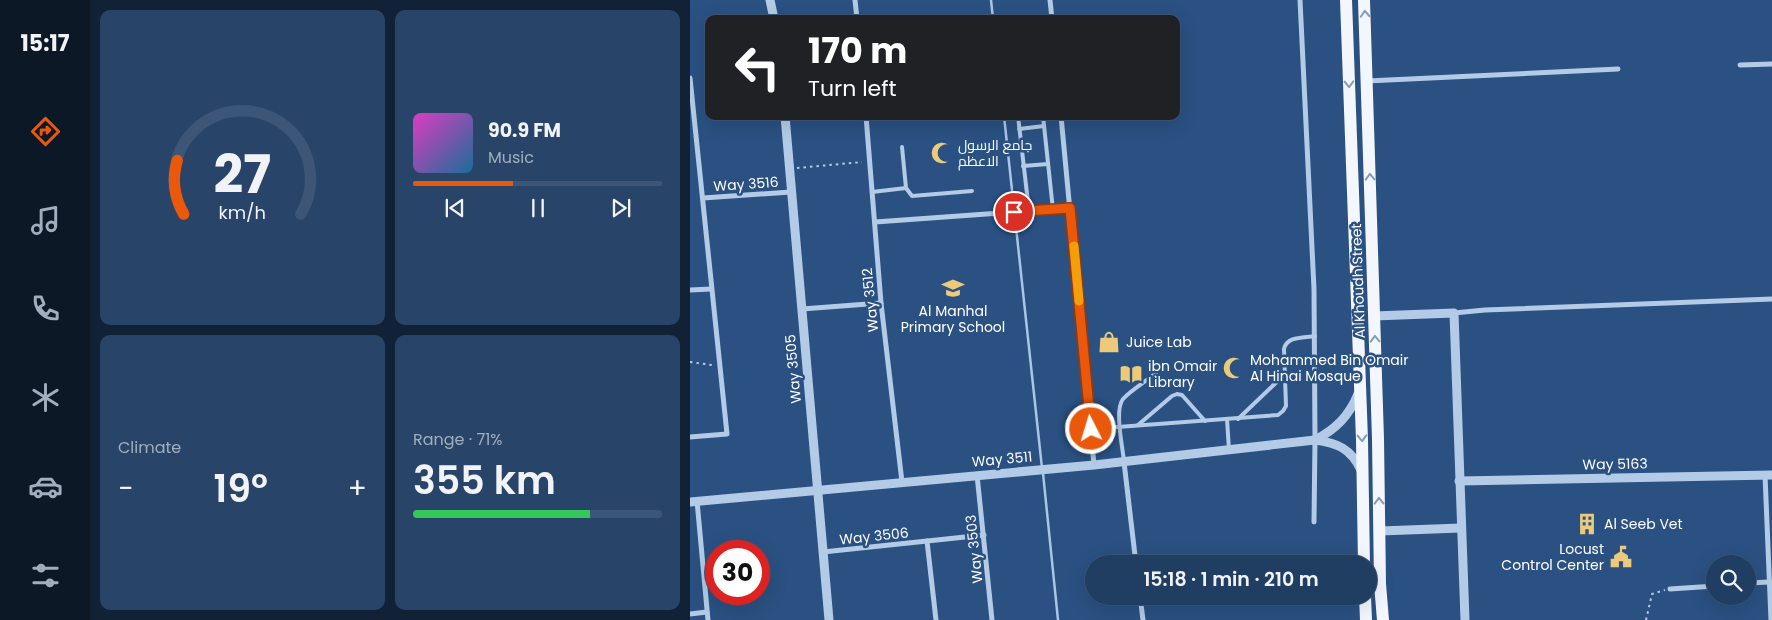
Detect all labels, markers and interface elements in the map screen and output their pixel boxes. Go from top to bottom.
one-way arrow [1359,10,1370,18]
text: 170 m [808,26,907,75]
text: 15:17 [21,28,69,59]
icon: left [725,35,790,100]
text: Turn left [808,73,896,104]
one-way arrow [1344,80,1354,88]
icon: directions [28,114,63,149]
text: 90.9 FM [488,117,561,144]
place label: جامع الرسول الاعظم [958,135,1032,171]
text: 27 [214,138,271,211]
mosque icon: جامع الرسول الاعظم [929,140,955,166]
text: Music [488,146,534,169]
street label: Way 3516 [713,172,779,196]
one-way arrow [1365,172,1375,180]
pin [993,191,1035,233]
icon: previous [441,194,469,222]
icon: pause [524,194,552,222]
icon: next [607,194,635,222]
icon: arrive [1000,198,1028,226]
text: km/h [219,200,266,225]
icon: music [28,203,63,238]
street label: Al Khoudh Street [1346,223,1370,339]
street label: Way 3512 [857,267,883,333]
school or university icon: Al Manhal Primary School [940,275,966,301]
icon: phone [28,291,63,326]
place label: Al Manhal Primary School [901,301,1005,337]
shop icon: Juice Lab [1096,329,1122,355]
place label: Juice Lab [1126,332,1192,352]
street label: Way 3505 [780,334,806,404]
one-way arrow [1370,335,1380,342]
place label: Mohammed Bin Omair Al Hinai Mosque [1250,350,1408,386]
mosque icon: Mohammed Bin Omair Al Hinai Mosque [1221,355,1247,381]
place label: ibn Omair Library [1148,356,1217,392]
library icon: ibn Omair Library [1118,361,1144,387]
icon: climate [28,380,63,415]
position arrow [1064,402,1116,454]
text: Range · 71% [413,428,502,451]
one-way arrow [1357,435,1367,443]
text: Climate [118,436,181,459]
street label: Way 3511 [971,446,1033,472]
street label: Way 5163 [1582,453,1648,475]
text: 355 km [413,454,556,507]
text: 19° [213,462,268,515]
icon: car [28,469,63,504]
text: − [118,469,133,508]
text: + [348,469,367,508]
one-way arrow [1374,497,1384,505]
building icon: Al Seeb Vet [1574,511,1600,537]
street label: Way 3503 [960,514,988,584]
place label: Al Seeb Vet [1604,514,1683,534]
street label: Way 3506 [838,522,910,550]
place label: Locust Control Center [1501,539,1604,575]
speed limit sign: 30 [705,540,770,605]
public building icon: Locust Control Center [1608,544,1634,570]
map controls [1706,555,1756,605]
button: search [1706,555,1756,605]
icon: filters [28,558,63,593]
text: 15:18 · 1 min · 210 m [1143,566,1319,593]

